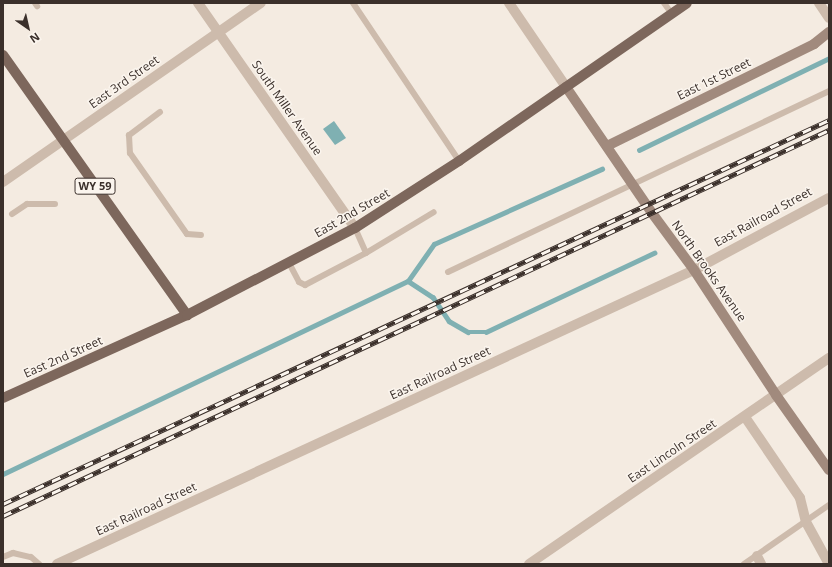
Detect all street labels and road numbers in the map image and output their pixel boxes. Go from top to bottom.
street label: East 3rd Street [86,53,162,111]
street label: East 1st Street [675,55,753,103]
street label: South Miller Avenue [249,58,325,158]
road number: WY 59 [74,177,116,195]
street label: East Railroad Street [712,184,814,250]
street label: East 2nd Street [312,186,392,240]
street label: North Brooks Avenue [669,218,749,324]
street label: East 2nd Street [21,333,105,381]
street label: East Railroad Street [387,343,493,403]
street label: East Lincoln Street [625,416,719,486]
street label: East Railroad Street [93,479,199,539]

